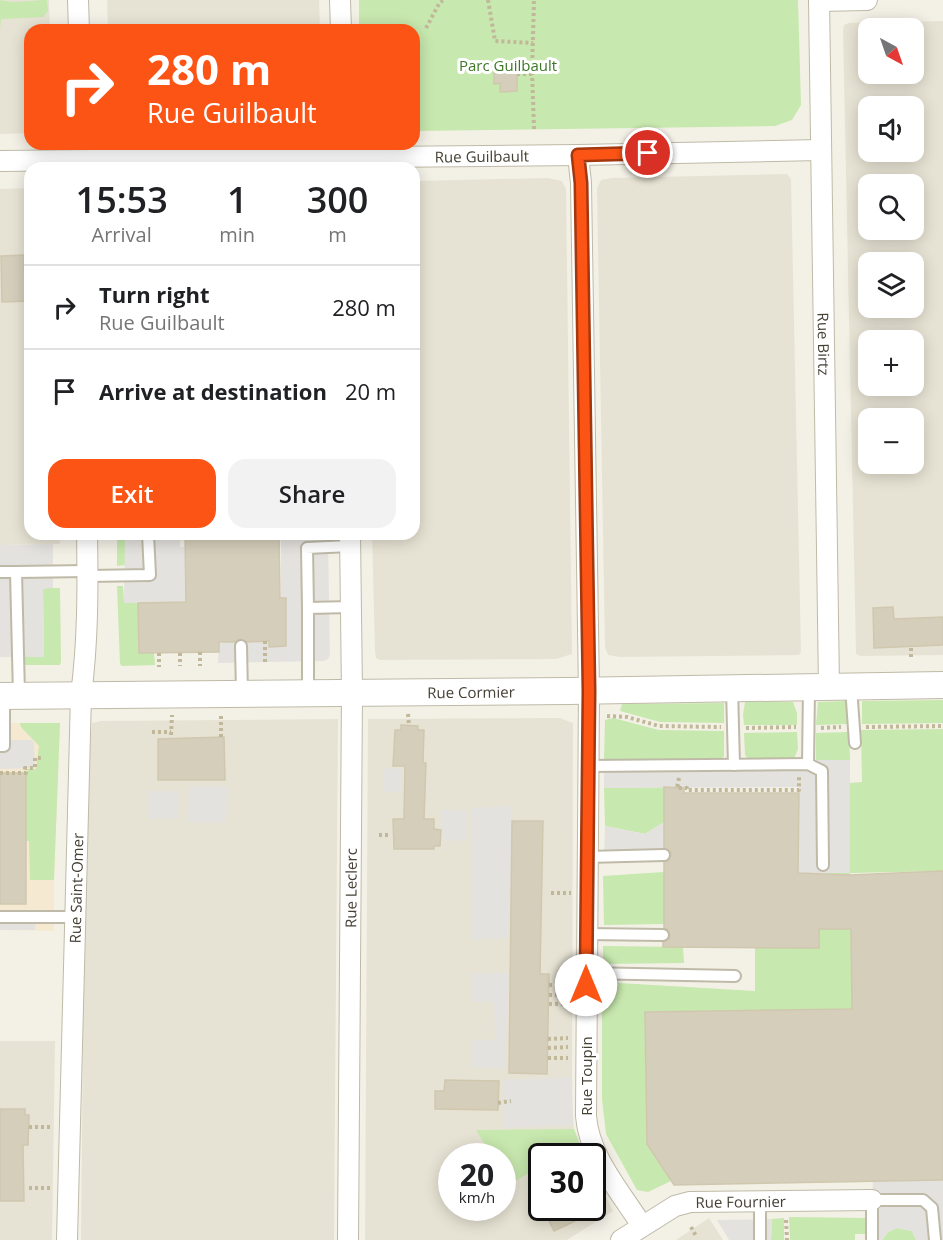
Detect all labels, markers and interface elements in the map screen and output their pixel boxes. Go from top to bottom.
north arrow [858,18,924,84]
map controls [858,18,924,474]
text: 280 m [147,40,271,97]
icon: right [48,48,126,126]
park label: Parc Guilbault [459,55,557,75]
text: Rue Guilbault [147,94,317,131]
button: sound [858,96,924,162]
pin [622,127,673,178]
icon: arrive [631,136,664,169]
street label: Rue Guilbault [435,146,529,166]
button: search [858,174,924,240]
text: 15:53 [76,175,168,224]
text: 1 [227,175,248,224]
text: 300 [307,175,368,224]
text: Arrival [92,221,152,248]
text: min [219,221,255,248]
text: m [328,221,347,248]
button: layers [858,252,924,318]
text: Turn right [99,279,210,309]
icon: right [48,291,81,324]
text: 280 m [332,292,396,322]
text: Rue Guilbault [99,309,225,336]
street label: Rue Birtz [814,312,834,376]
button: + [858,330,924,396]
icon: arrive [48,375,81,408]
text: Arrive at destination [99,376,327,406]
text: 20 m [345,376,396,406]
button: − [858,408,924,474]
button: Exit [48,459,216,528]
button: Share [228,459,396,528]
street label: Rue Cormier [427,681,515,702]
street label: Rue Saint-Omer [65,833,87,944]
street label: Rue Leclerc [340,848,361,928]
position arrow [554,953,618,1017]
street label: Rue Toupin [576,1036,596,1116]
speed limit sign: 30 [528,1143,606,1221]
text: 20 [460,1154,494,1195]
text: km/h [459,1187,495,1207]
street label: Rue Fournier [695,1191,786,1212]

